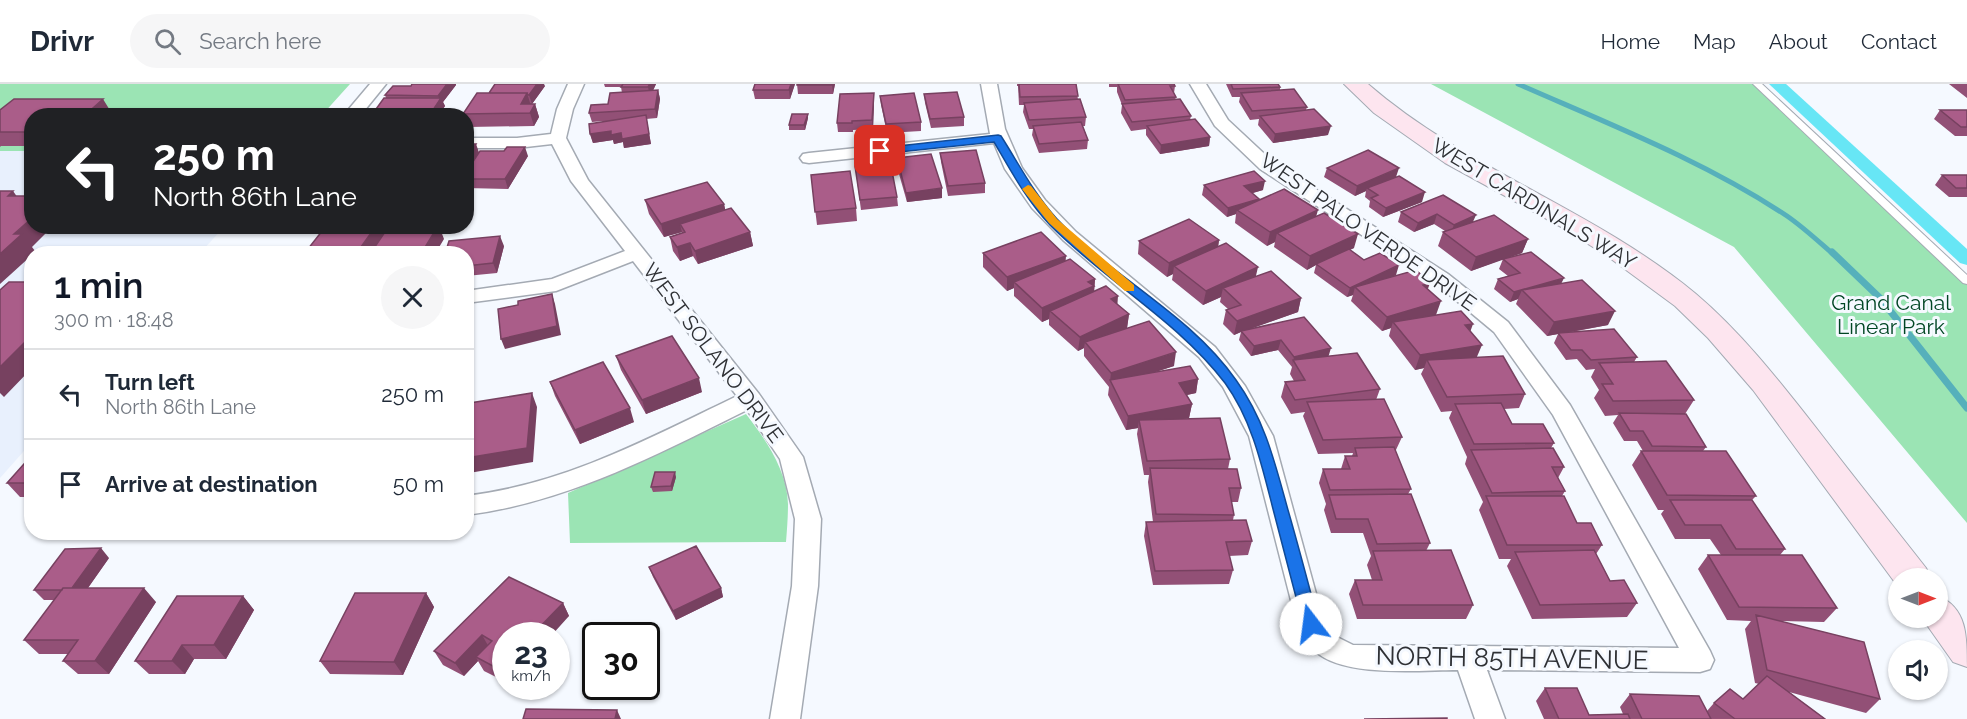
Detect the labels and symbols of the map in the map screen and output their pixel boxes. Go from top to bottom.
pin [854,125,905,176]
street label: WEST CARDINALS WAY [1427,133,1641,275]
street label: WEST PALO VERDE DRIVE [1255,147,1481,316]
street label: WEST SOLANO DRIVE [638,258,789,447]
park label: Grand Canal Linear Park [1831,290,1951,339]
north arrow [1888,568,1948,628]
position arrow [1279,592,1343,656]
speed limit sign: 30 [582,622,660,700]
street label: NORTH 85TH AVENUE [1375,641,1649,675]

